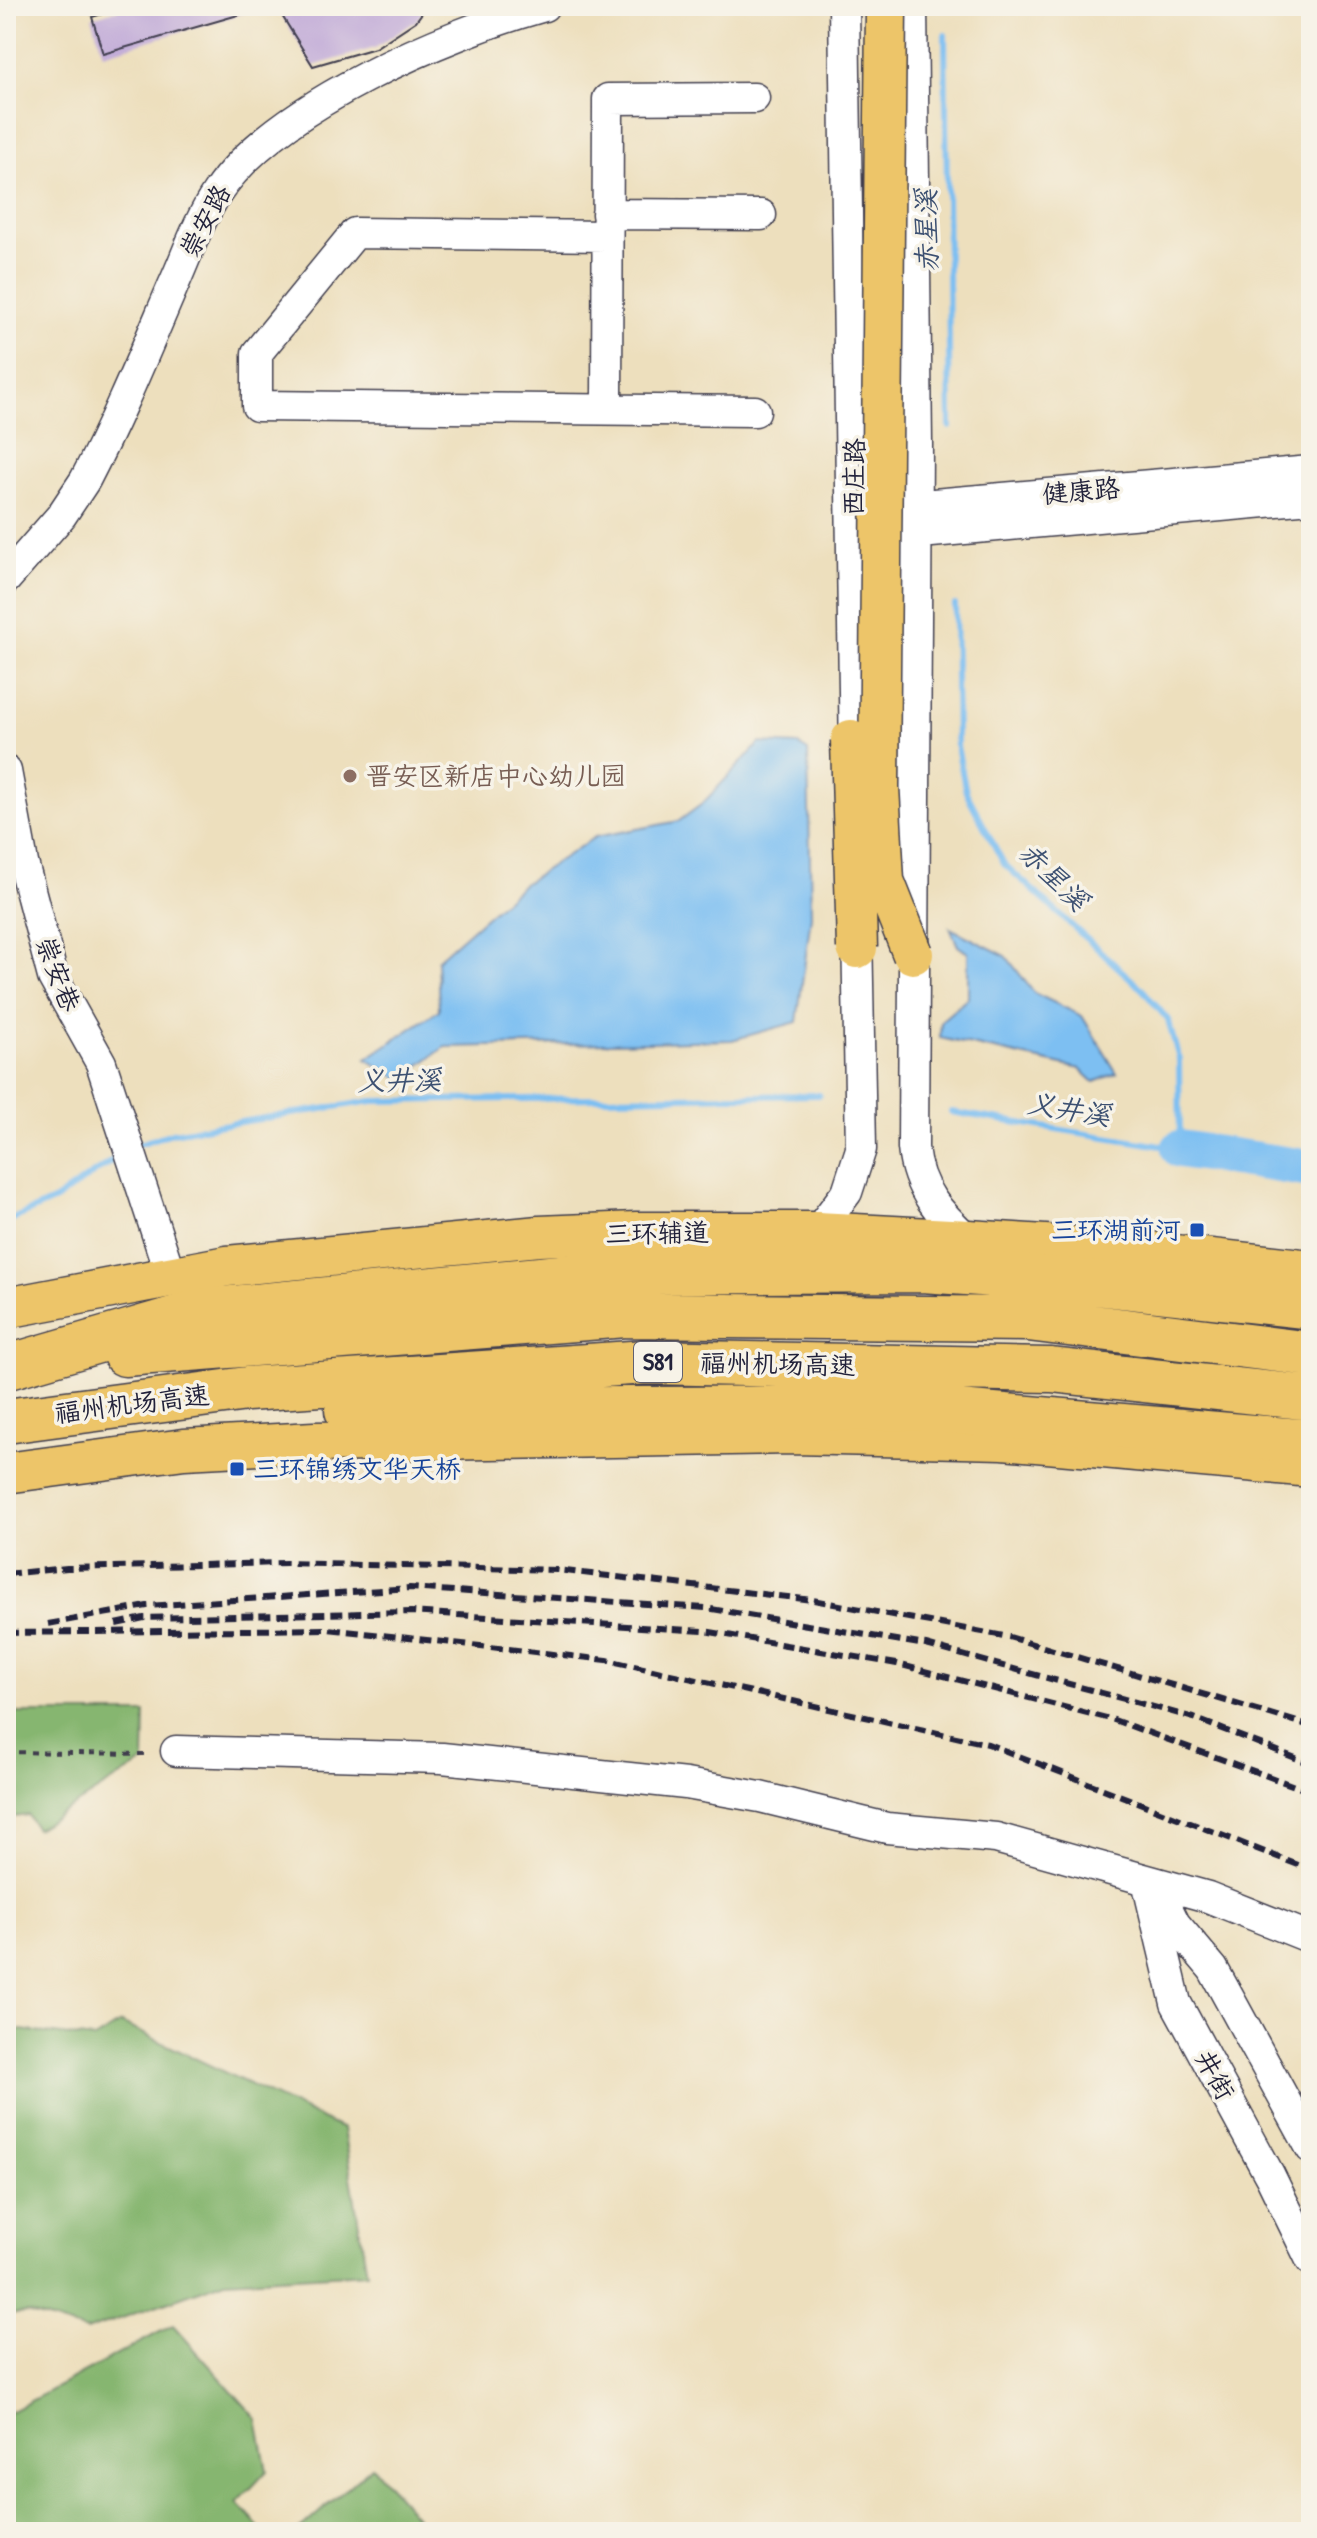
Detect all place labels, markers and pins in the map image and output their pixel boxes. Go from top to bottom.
place label: 晋安区新店中心幼儿园 [366,758,626,793]
marker: 晋安区新店中心幼儿园 [341,767,359,785]
place label: 三环湖前河 [1051,1212,1181,1247]
marker: 三环湖前河 [1188,1221,1206,1239]
place label: 三环锦绣文华天桥 [253,1451,461,1486]
marker: 三环锦绣文华天桥 [228,1460,246,1478]

